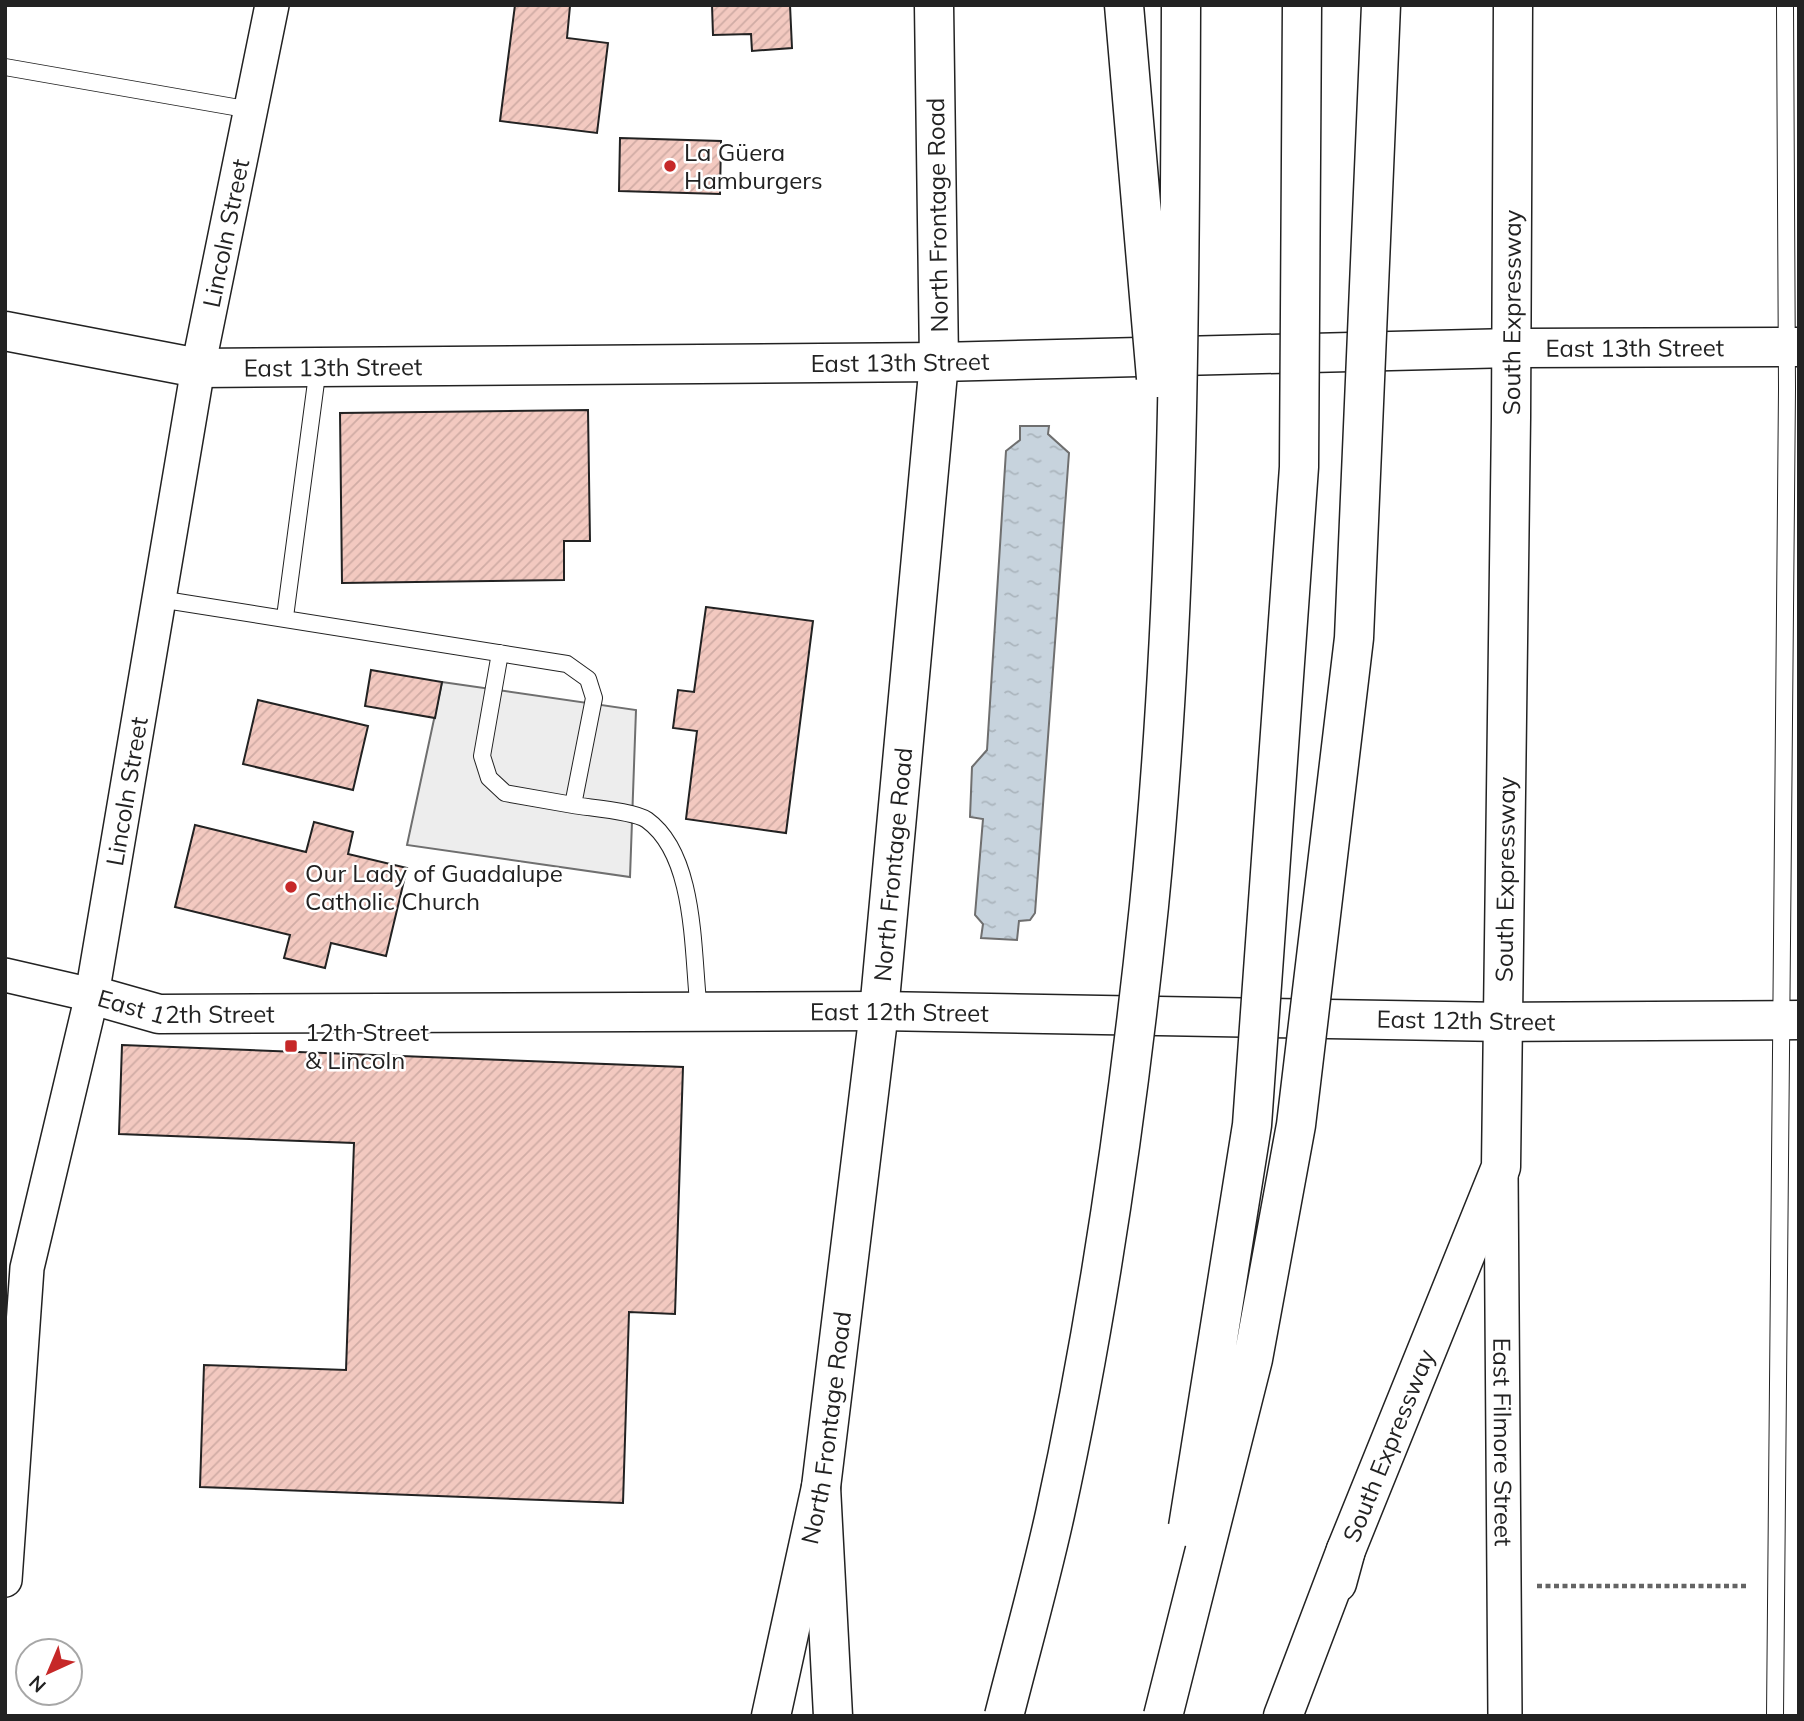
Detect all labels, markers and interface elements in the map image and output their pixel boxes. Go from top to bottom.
street label: North Frontage Road [920,97,954,333]
place label: La Güera Hamburgers [684,137,823,195]
street label: Lincoln Street [196,156,255,310]
marker: La Güera Hamburgers [662,158,678,174]
street label: South Expressway [1496,209,1527,415]
street label: East 13th Street [1545,332,1724,363]
street label: East 13th Street [810,346,990,378]
street label: East 13th Street [243,351,423,383]
street label: Lincoln Street [99,714,154,868]
street label: North Frontage Road [867,746,918,983]
street label: South Expressway [1488,776,1521,982]
place label: Our Lady of Guadalupe Catholic Church [305,858,563,916]
marker: Our Lady of Guadalupe Catholic Church [283,879,299,895]
street label: East 12th Street [94,982,275,1030]
street label: East 12th Street [810,996,989,1028]
street label: East 12th Street [1376,1003,1556,1037]
place label: 12th Street & Lincoln [305,1017,429,1075]
marker: 12th Street & Lincoln [283,1038,299,1054]
street label: North Frontage Road [794,1309,857,1547]
street label: East Filmore Street [1487,1337,1519,1547]
street label: South Expressway [1336,1344,1441,1546]
north arrow [14,1637,84,1707]
text: N [24,1671,51,1698]

